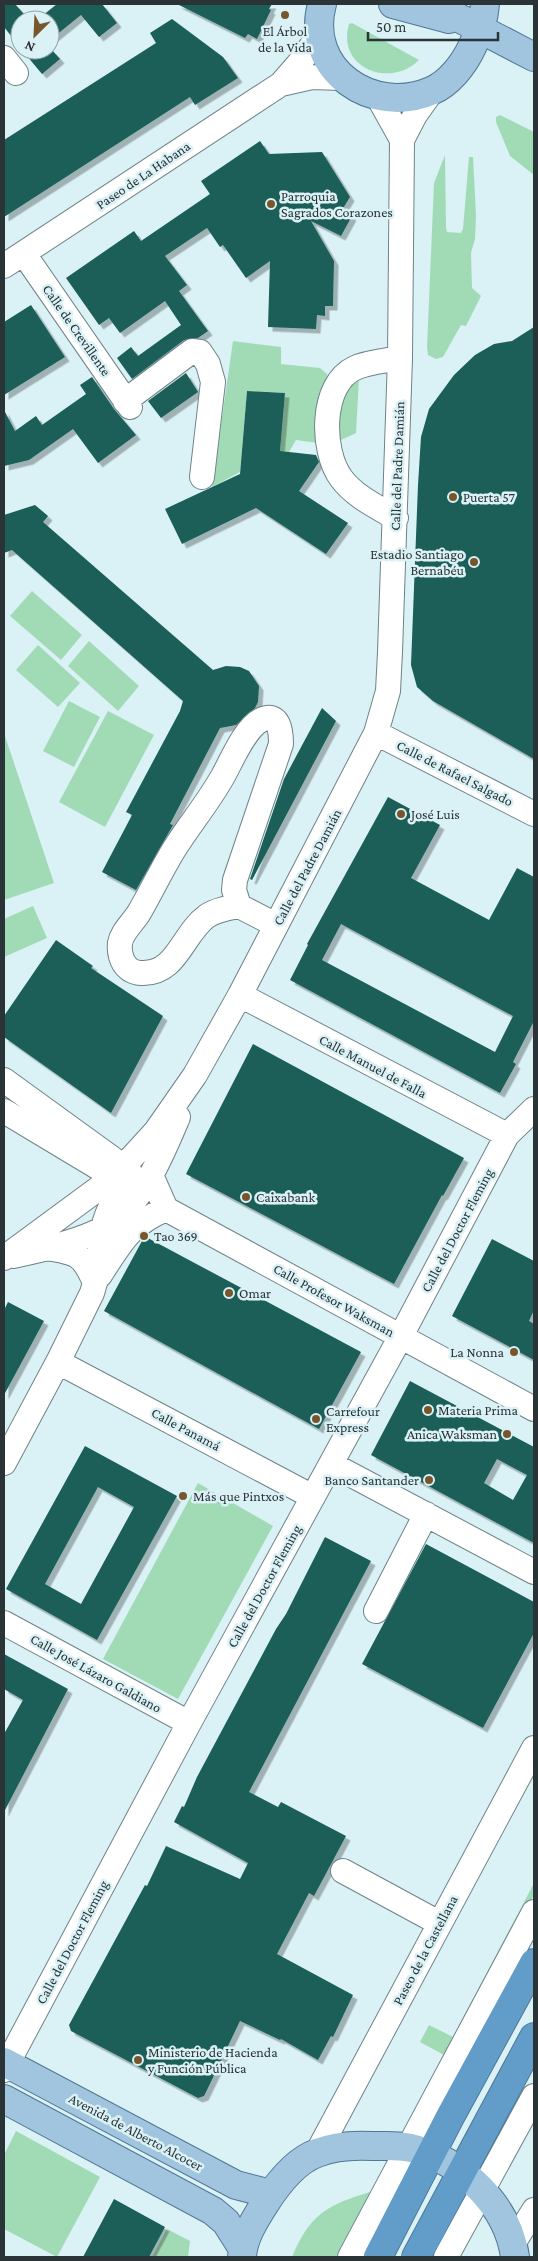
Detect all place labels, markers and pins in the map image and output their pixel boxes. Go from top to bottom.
marker: El Árbol de la Vida [279,9,291,21]
place label: El Árbol de la Vida [258,23,313,55]
place label: Parroquia Sagrados Corazones [281,188,393,220]
marker: Parroquia Sagrados Corazones [265,198,277,210]
place label: Puerta 57 [463,489,515,505]
marker: Puerta 57 [447,491,459,503]
place label: Estadio Santiago Bernabéu [370,546,465,578]
marker: Estadio Santiago Bernabéu [468,556,480,568]
place label: José Luis [409,806,460,822]
marker: José Luis [395,808,407,820]
place label: Caixabank [256,1189,315,1205]
marker: Caixabank [240,1191,252,1203]
place label: Tao 369 [154,1228,198,1244]
marker: Tao 369 [138,1230,150,1242]
place label: Omar [239,1285,271,1301]
marker: Omar [223,1287,235,1299]
place label: La Nonna [450,1344,505,1360]
marker: La Nonna [508,1346,520,1358]
place label: Materia Prima [438,1402,518,1418]
place label: Carrefour Express [326,1403,380,1435]
marker: Materia Prima [422,1404,434,1416]
marker: Carrefour Express [310,1413,322,1425]
place label: Anica Waksman [407,1426,497,1442]
marker: Anica Waksman [501,1428,513,1440]
place label: Banco Santander [324,1472,419,1488]
marker: Banco Santander [423,1474,435,1486]
place label: Más que Pintxos [193,1488,284,1504]
marker: Más que Pintxos [177,1490,189,1502]
place label: Ministerio de Hacienda y Función Pública [147,2044,278,2076]
marker: Ministerio de Hacienda y Función Pública [132,2054,144,2066]

